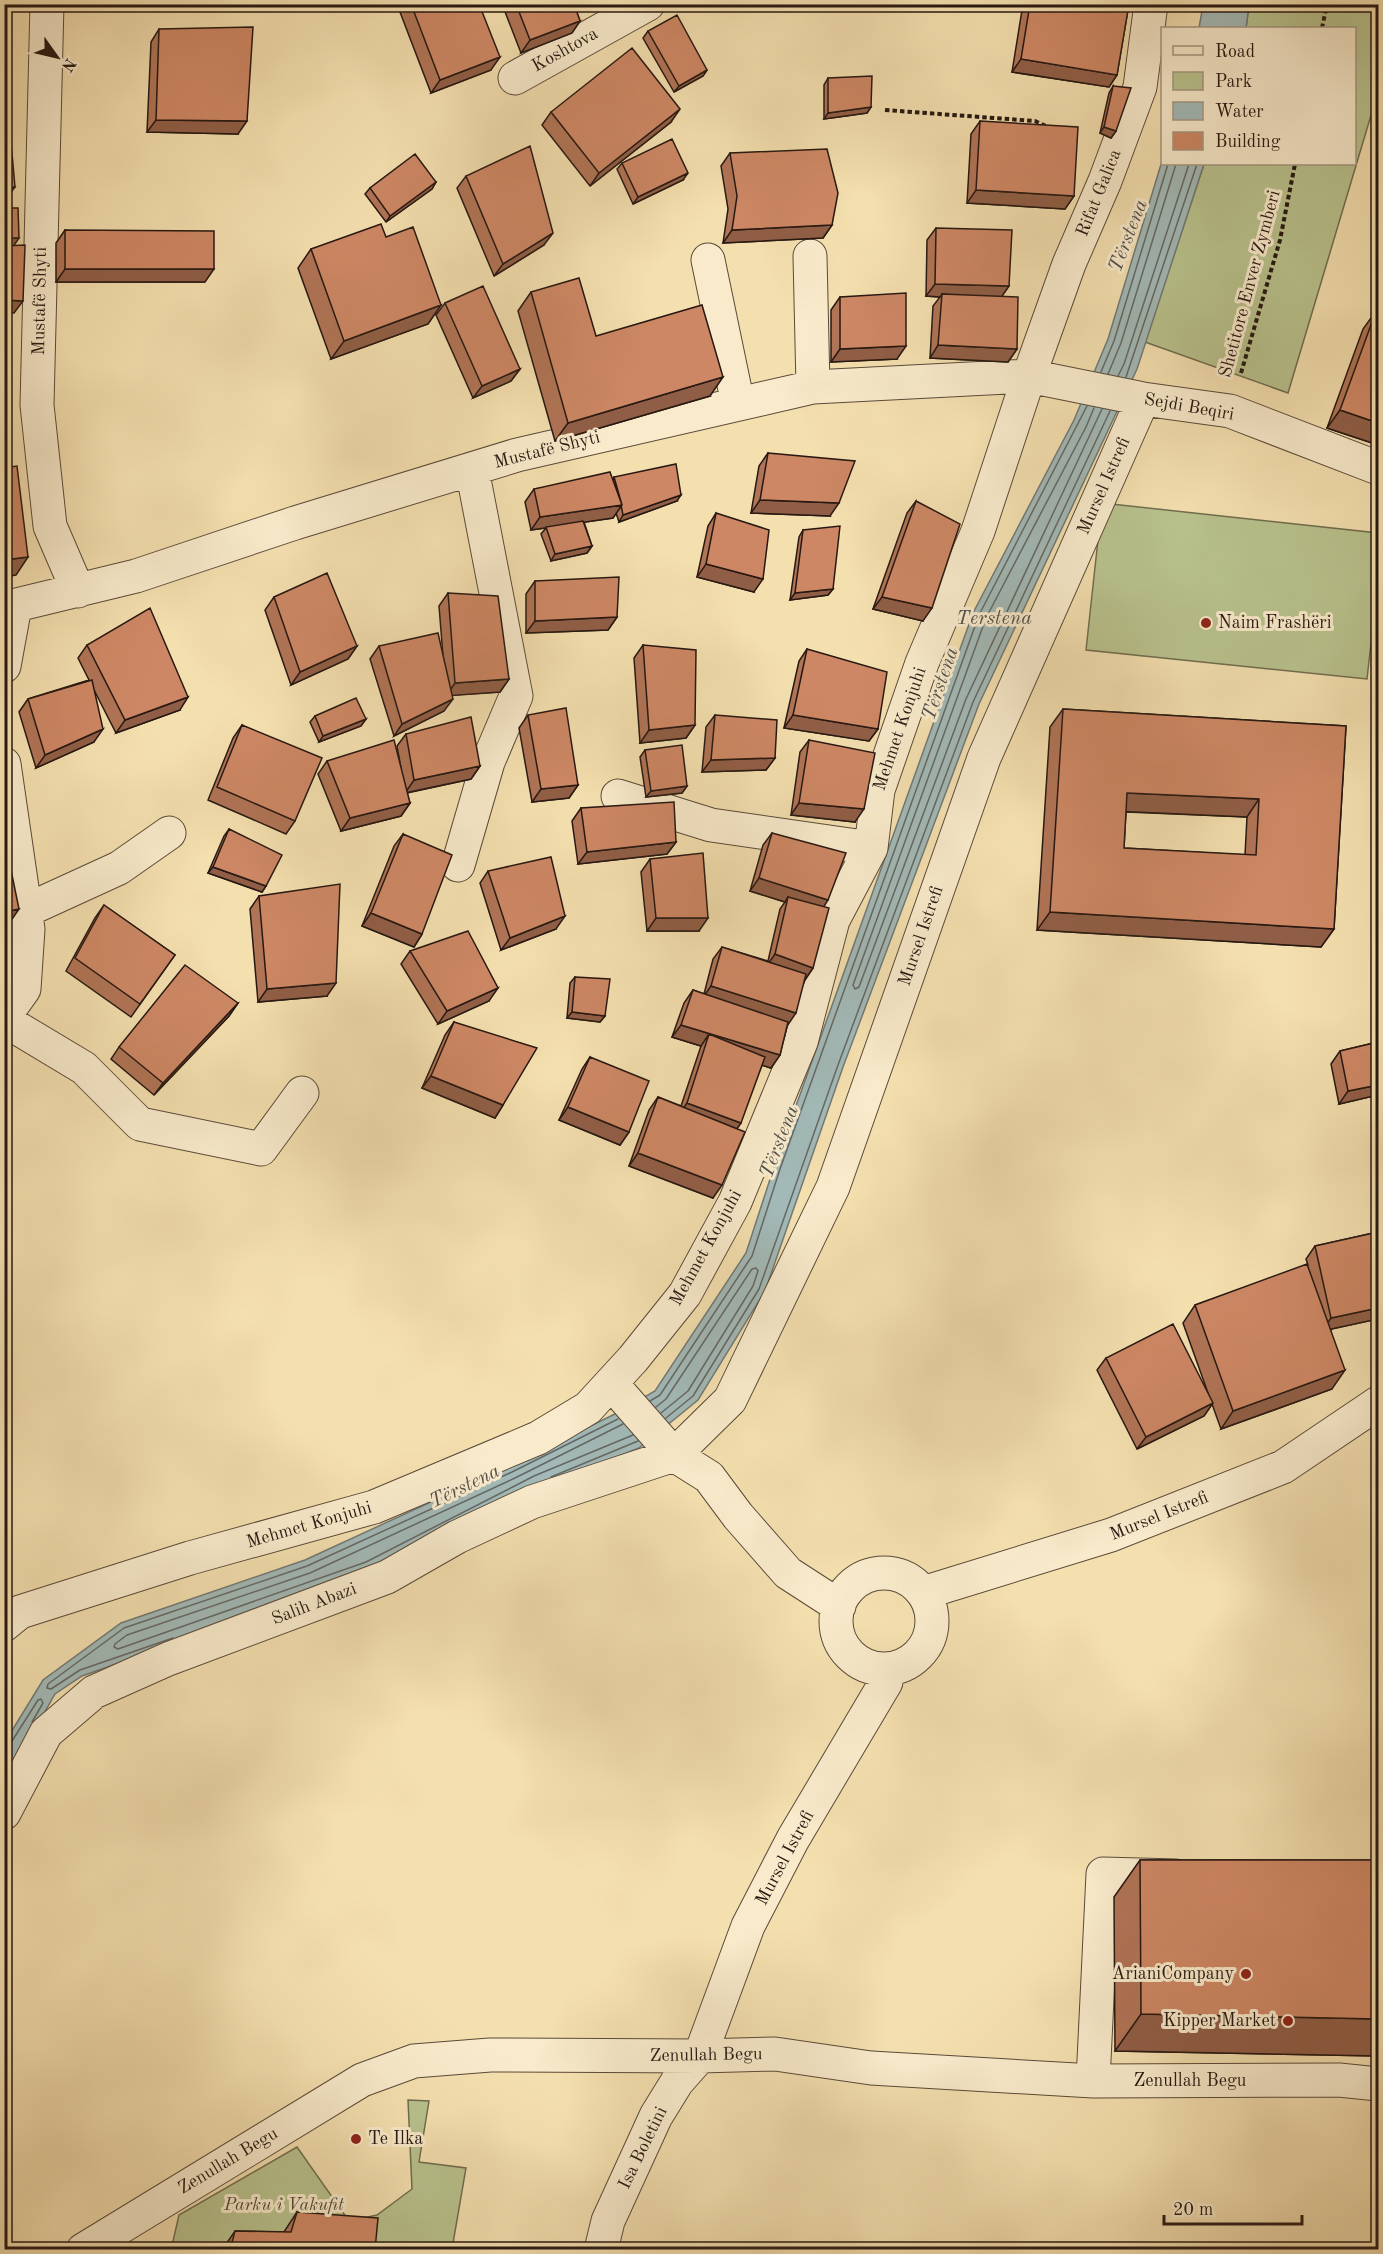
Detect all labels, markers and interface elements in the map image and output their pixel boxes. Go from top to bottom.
street label: Koshtova [529,25,601,75]
north arrow [27,27,87,87]
legend [1161,27,1356,165]
text: Road [1215,43,1255,61]
text: N [57,55,78,74]
text: Park [1215,73,1252,91]
text: Water [1215,103,1264,121]
text: Building [1215,133,1281,151]
street label: Rifat Galica [1073,147,1125,239]
street label: Shetitore Enver Zymberi [1216,188,1284,380]
water label: Tërstena [1106,197,1152,275]
street label: Mustafë Shyti [30,246,50,355]
street label: Sejdi Beqiri [1142,390,1236,424]
street label: Mustafë Shyti [492,428,602,472]
street label: Mursel Istrefi [1075,435,1133,537]
water label: Terstena [956,609,1032,629]
place label: Naim Frashëri [1218,614,1332,632]
marker: Naim Frashëri [1199,616,1213,630]
water label: Tërstena [919,645,963,723]
street label: Mehmet Konjuhi [870,665,930,793]
street label: Mursel Istrefi [895,884,947,988]
water label: Tërstena [757,1103,803,1181]
street label: Mehmet Konjuhi [667,1187,745,1309]
water label: Tërstena [427,1461,504,1513]
street label: Mursel Istrefi [1107,1488,1211,1544]
street label: Mehmet Konjuhi [244,1498,374,1551]
street label: Salih Abazi [269,1580,359,1628]
street label: Mursel Istrefi [753,1808,817,1908]
place label: ArianiCompany [1112,1965,1234,1983]
marker: ArianiCompany [1239,1967,1253,1981]
place label: Kipper Market [1163,2012,1276,2030]
marker: Kipper Market [1281,2014,1295,2028]
street label: Zenullah Begu [649,2045,763,2065]
street label: Zenullah Begu [1134,2072,1247,2090]
street label: Isa Boletini [615,2104,671,2192]
street label: Zenullah Begu [175,2124,281,2198]
place label: Te Ilka [368,2130,423,2148]
marker: Te Ilka [349,2132,363,2146]
scale bar [1164,2188,1302,2226]
park label: Parku i Vakufit [223,2196,344,2214]
text: 20 m [1173,2201,1213,2219]

